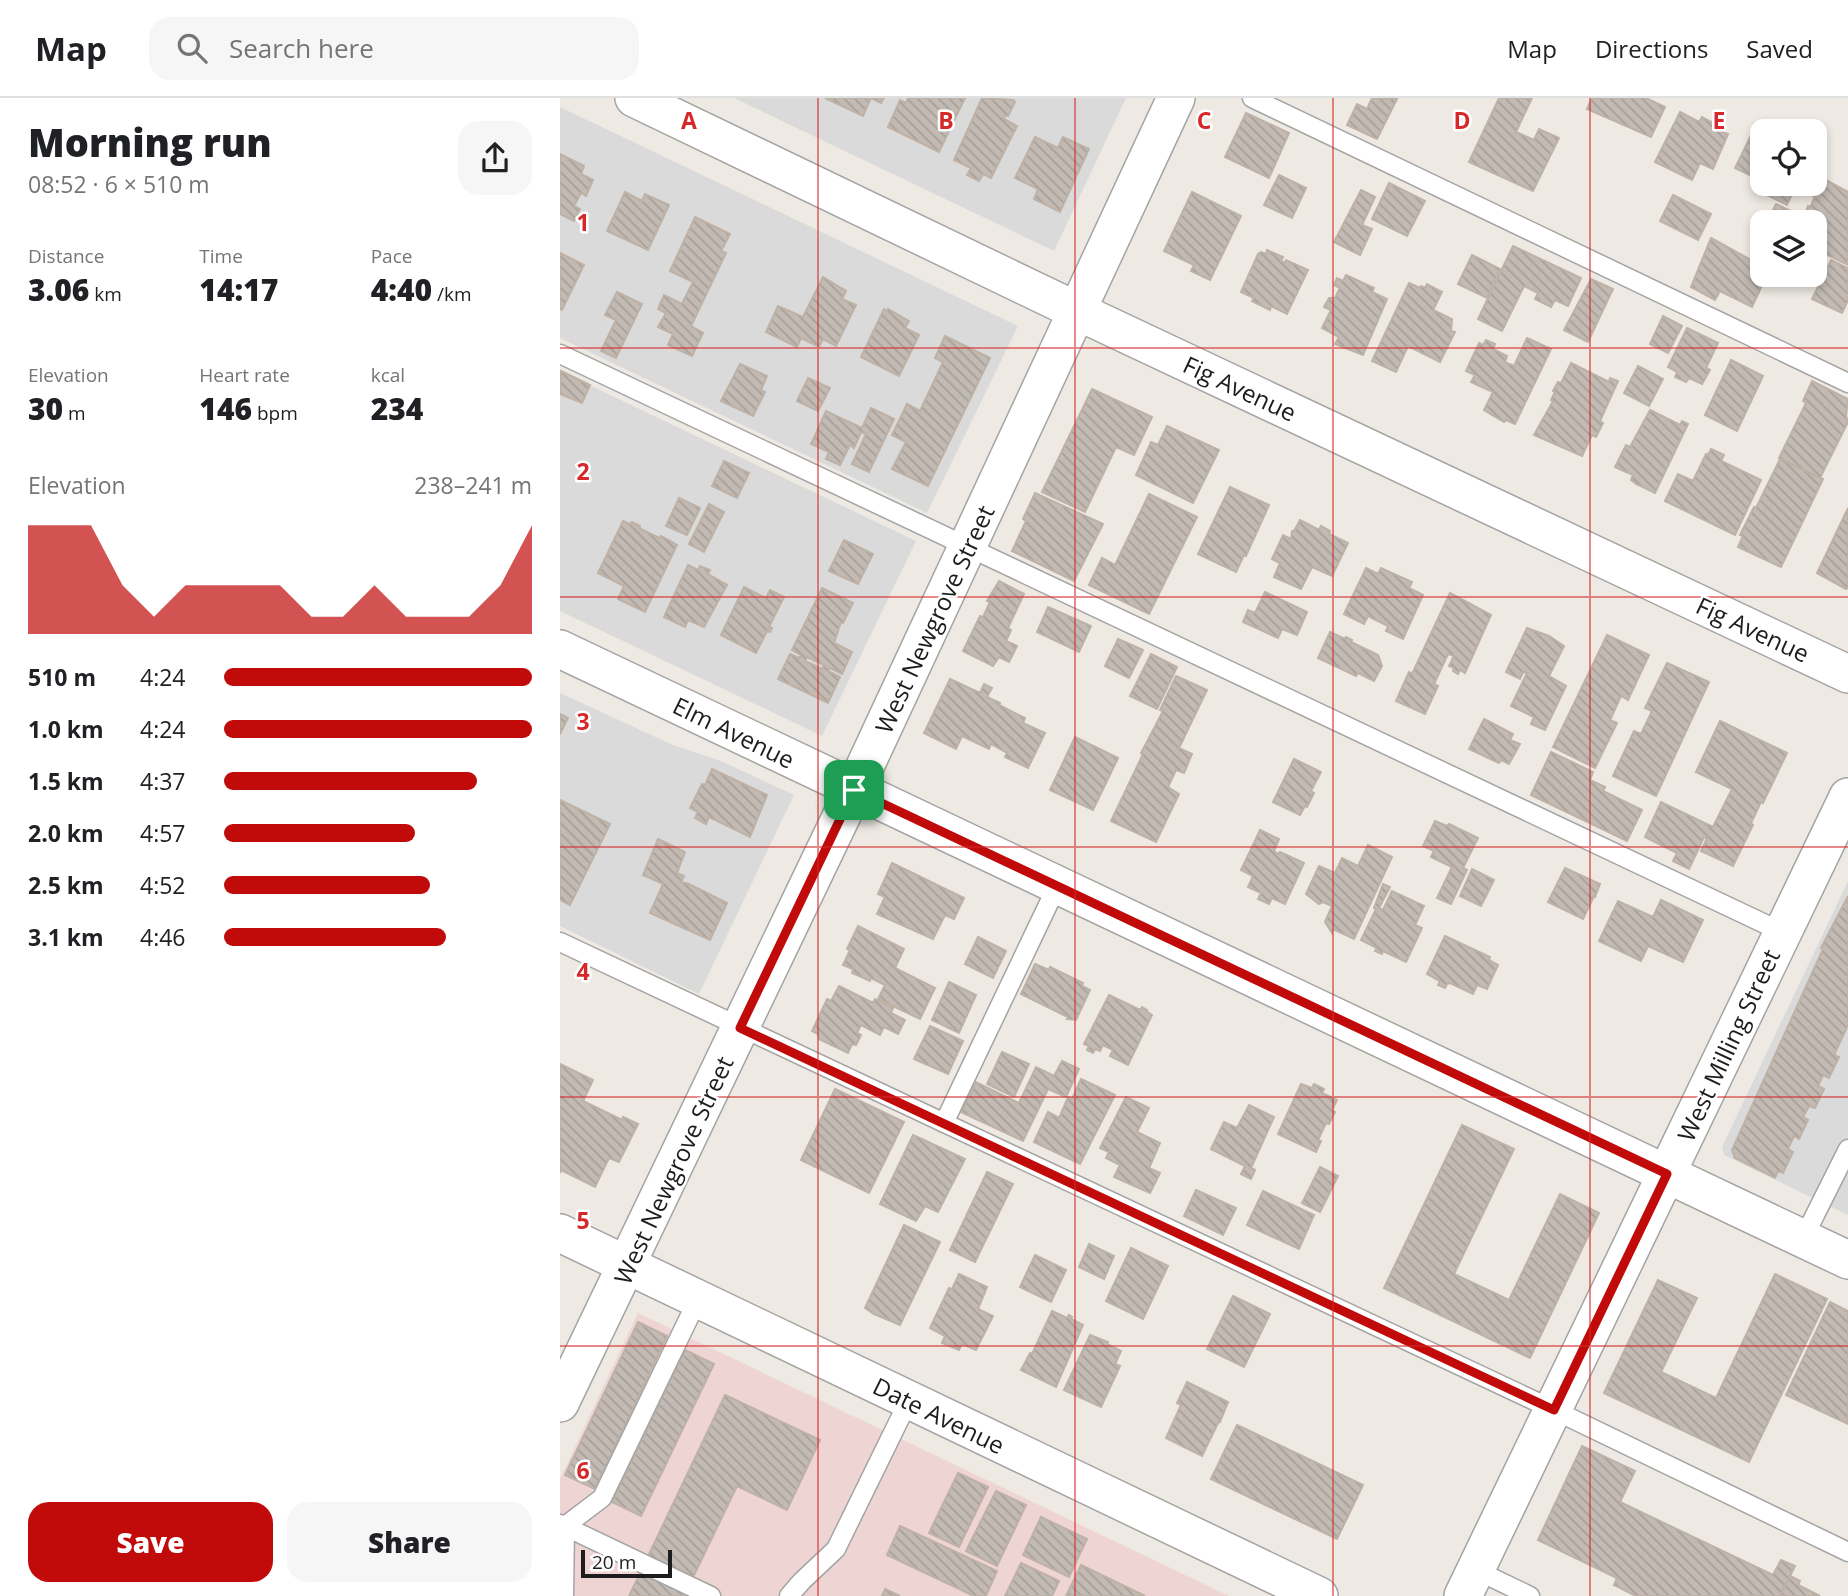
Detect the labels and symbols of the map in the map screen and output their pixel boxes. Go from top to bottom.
text: A [681,104,697,136]
text: B [938,104,954,136]
text: C [1197,104,1211,136]
text: D [1453,104,1471,136]
text: E [1713,104,1725,136]
text: 1 [576,206,590,238]
street label: Fig Avenue [1178,347,1302,429]
text: 2 [576,455,590,487]
street label: West Newgrove Street [867,500,1001,738]
street label: Fig Avenue [1691,588,1815,670]
street label: Elm Avenue [668,688,800,776]
text: 3 [576,705,590,737]
pin [824,760,884,820]
street label: West Milling Street [1669,943,1787,1147]
text: 4 [576,955,590,987]
street label: West Newgrove Street [606,1051,740,1289]
text: 5 [576,1204,590,1236]
street label: Date Avenue [868,1369,1010,1461]
text: 6 [576,1454,590,1486]
scale bar [581,1547,672,1579]

